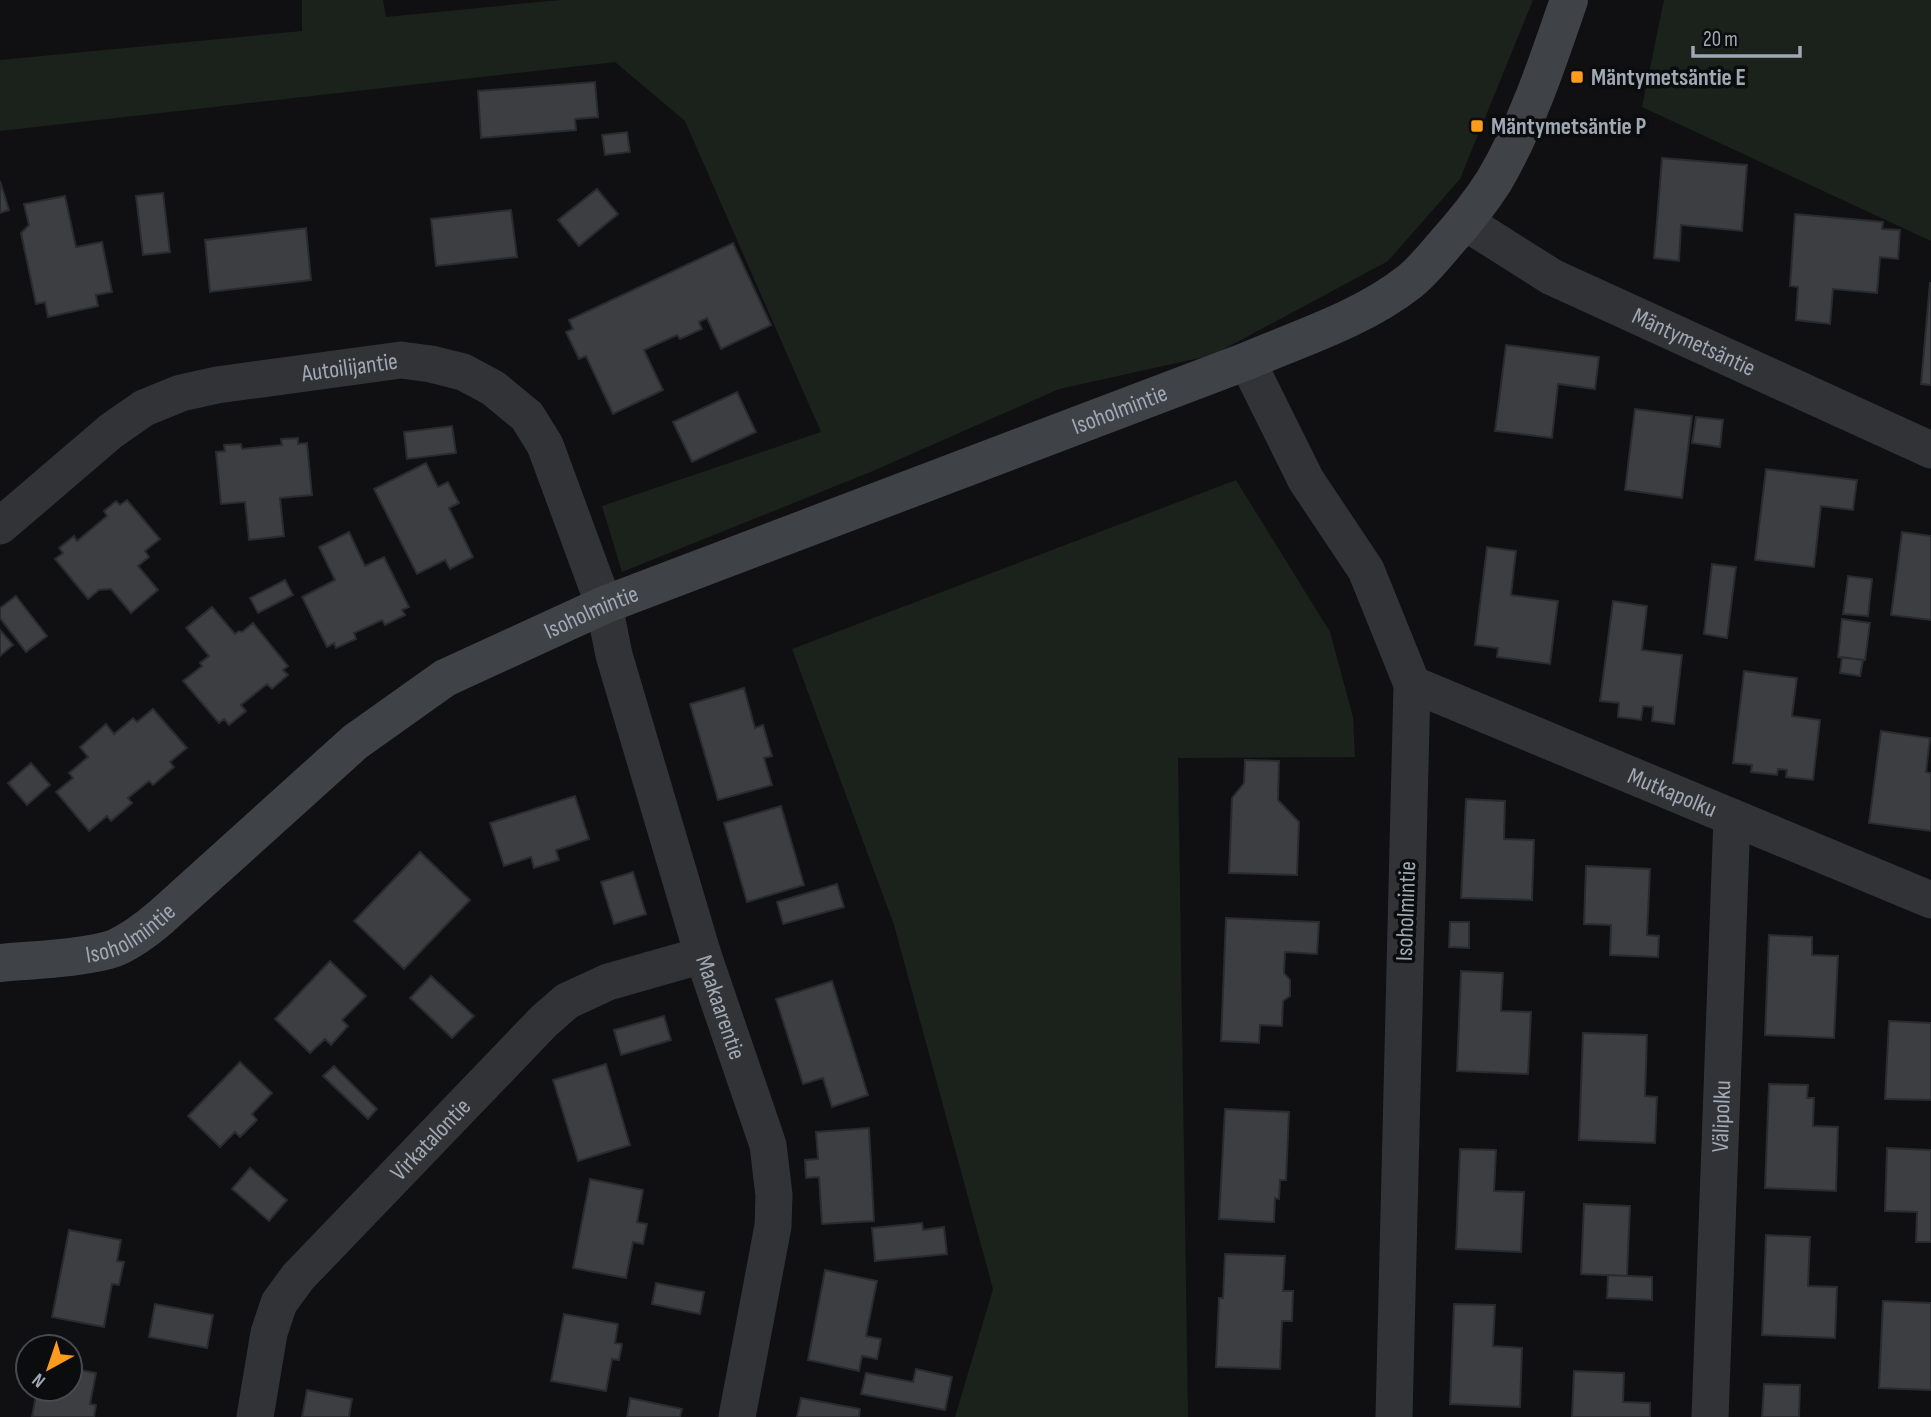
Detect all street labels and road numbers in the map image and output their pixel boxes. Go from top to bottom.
street label: Mäntymetsäntie [1628,301,1760,383]
street label: Autoilijantie [299,346,400,388]
street label: Isoholmintie [1068,378,1171,441]
street label: Isoholmintie [539,579,642,645]
street label: Mutkapolku [1624,761,1721,824]
street label: Isoholmintie [1390,861,1422,961]
street label: Isoholmintie [83,897,181,969]
street label: Maakaarentie [690,951,752,1063]
street label: Välipolku [1705,1080,1737,1153]
street label: Virkatalontie [384,1092,477,1187]

